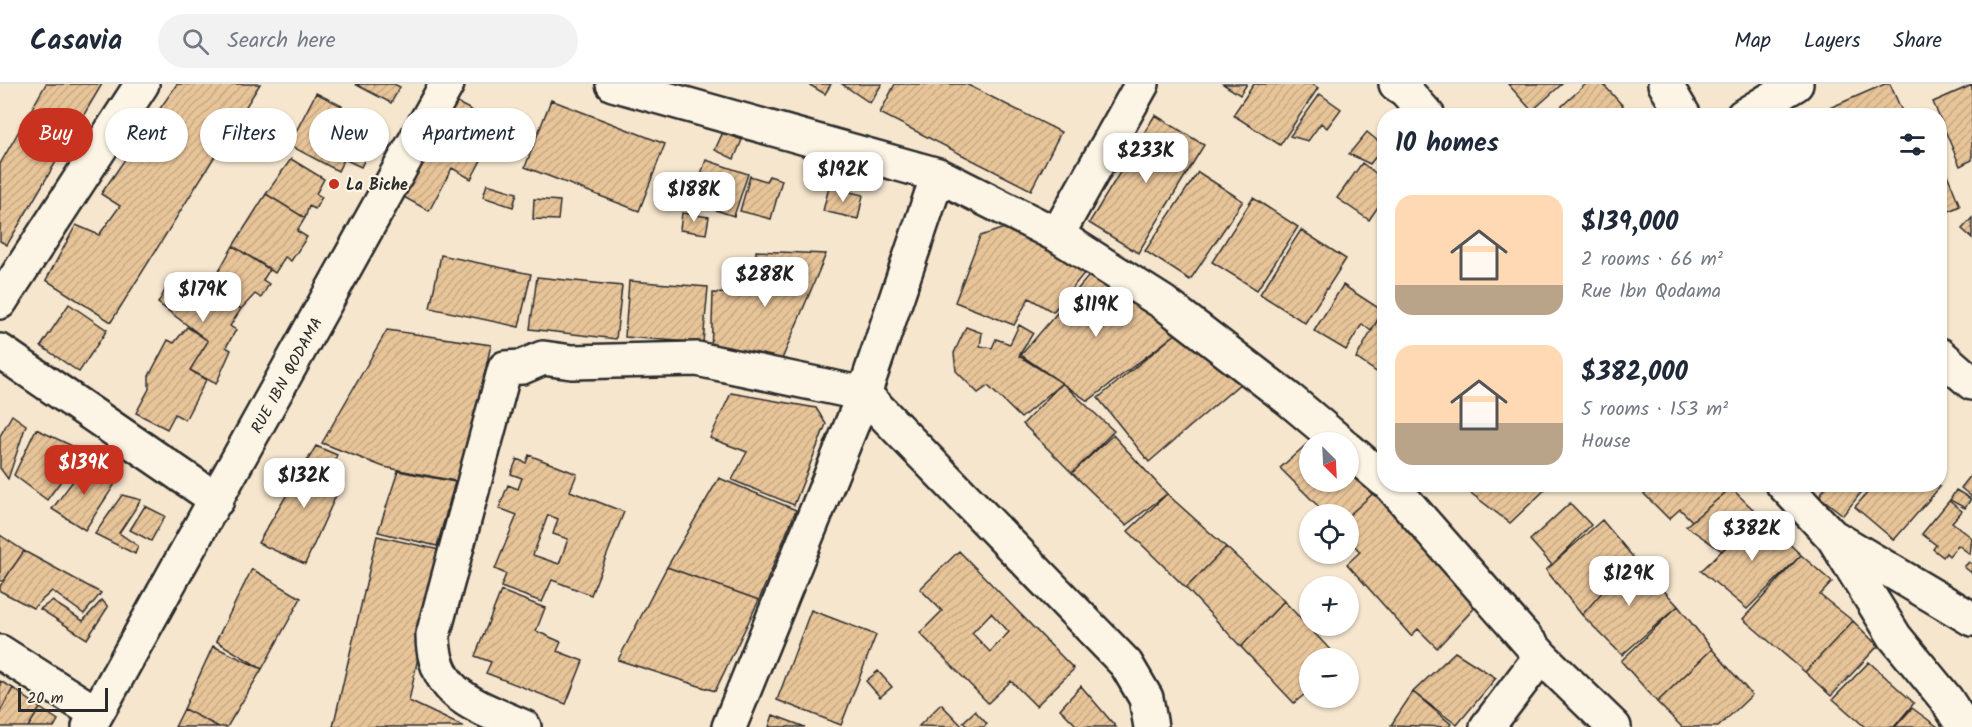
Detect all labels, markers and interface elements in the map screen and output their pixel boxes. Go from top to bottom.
search box [158,14,578,68]
text: Casavia [30,19,122,64]
text: Search here [227,24,336,59]
icon: search [179,25,212,58]
text: Map [1734,25,1771,58]
text: Layers [1804,25,1860,58]
text: Share [1893,25,1942,58]
chip: Buy [18,108,93,162]
chip: Rent [105,108,188,162]
chip: Filters [200,108,297,162]
chip: New [309,108,389,162]
chip: Apartment [401,108,536,162]
text: 10 homes [1395,123,1499,165]
icon: filters [1896,128,1929,161]
pin: $233K [1104,133,1188,184]
text: $233K [1117,136,1175,168]
pin: $192K [801,152,885,203]
text: $192K [817,155,869,187]
pin: $188K [652,172,736,223]
place label: La Biche [346,173,408,198]
text: $188K [667,175,721,207]
marker: La Biche [327,177,341,191]
text: $139,000 [1581,202,1678,244]
icon: home [1443,219,1515,291]
text: 2 rooms · 66 m² [1581,244,1723,276]
pin: $288K [723,257,807,308]
text: $288K [735,260,795,292]
pin: $179K [161,272,245,323]
text: $179K [178,275,228,307]
text: Rue Ibn Qodama [1581,276,1721,308]
pin: $119K [1054,287,1138,338]
text: $119K [1073,290,1119,322]
street label: RUE IBN QODAMA [245,313,330,438]
text: $382,000 [1581,352,1688,394]
icon: home [1443,369,1515,441]
text: 5 rooms · 153 m² [1581,394,1728,426]
text: House [1581,426,1631,458]
north arrow [1299,432,1359,492]
map controls [1299,432,1359,708]
pin: $139K [42,445,126,496]
text: $139K [59,448,109,480]
pin: $132K [262,458,346,509]
text: $132K [278,461,330,493]
button: locate [1299,504,1359,564]
pin: $382K [1710,511,1794,562]
text: $382K [1723,514,1781,546]
pin: $129K [1587,556,1671,607]
text: $129K [1603,559,1655,591]
button: + [1299,576,1359,636]
button: − [1299,648,1359,708]
scale bar [18,685,108,712]
text: 20 m [27,686,63,711]

